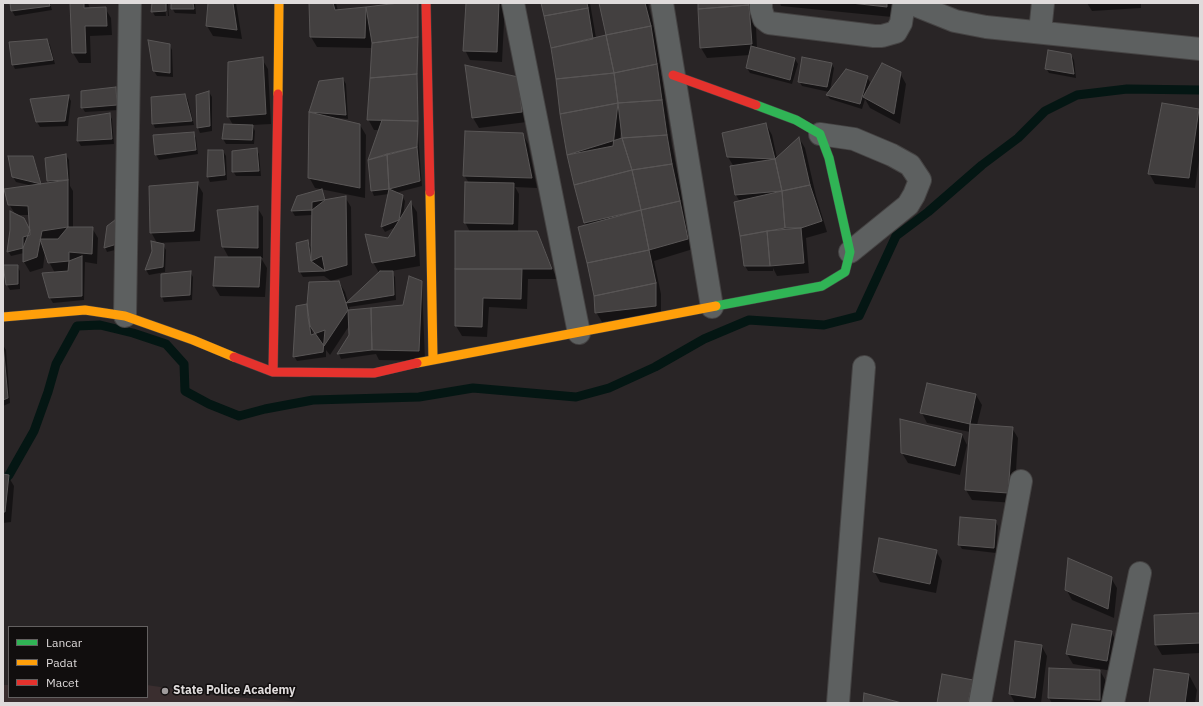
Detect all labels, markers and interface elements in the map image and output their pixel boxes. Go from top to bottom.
legend [8,626,148,698]
text: Lancar [46,635,82,650]
text: Padat [46,655,77,670]
text: Macet [46,675,79,690]
place label: State Police Academy [173,684,295,698]
marker: State Police Academy [160,686,170,696]

